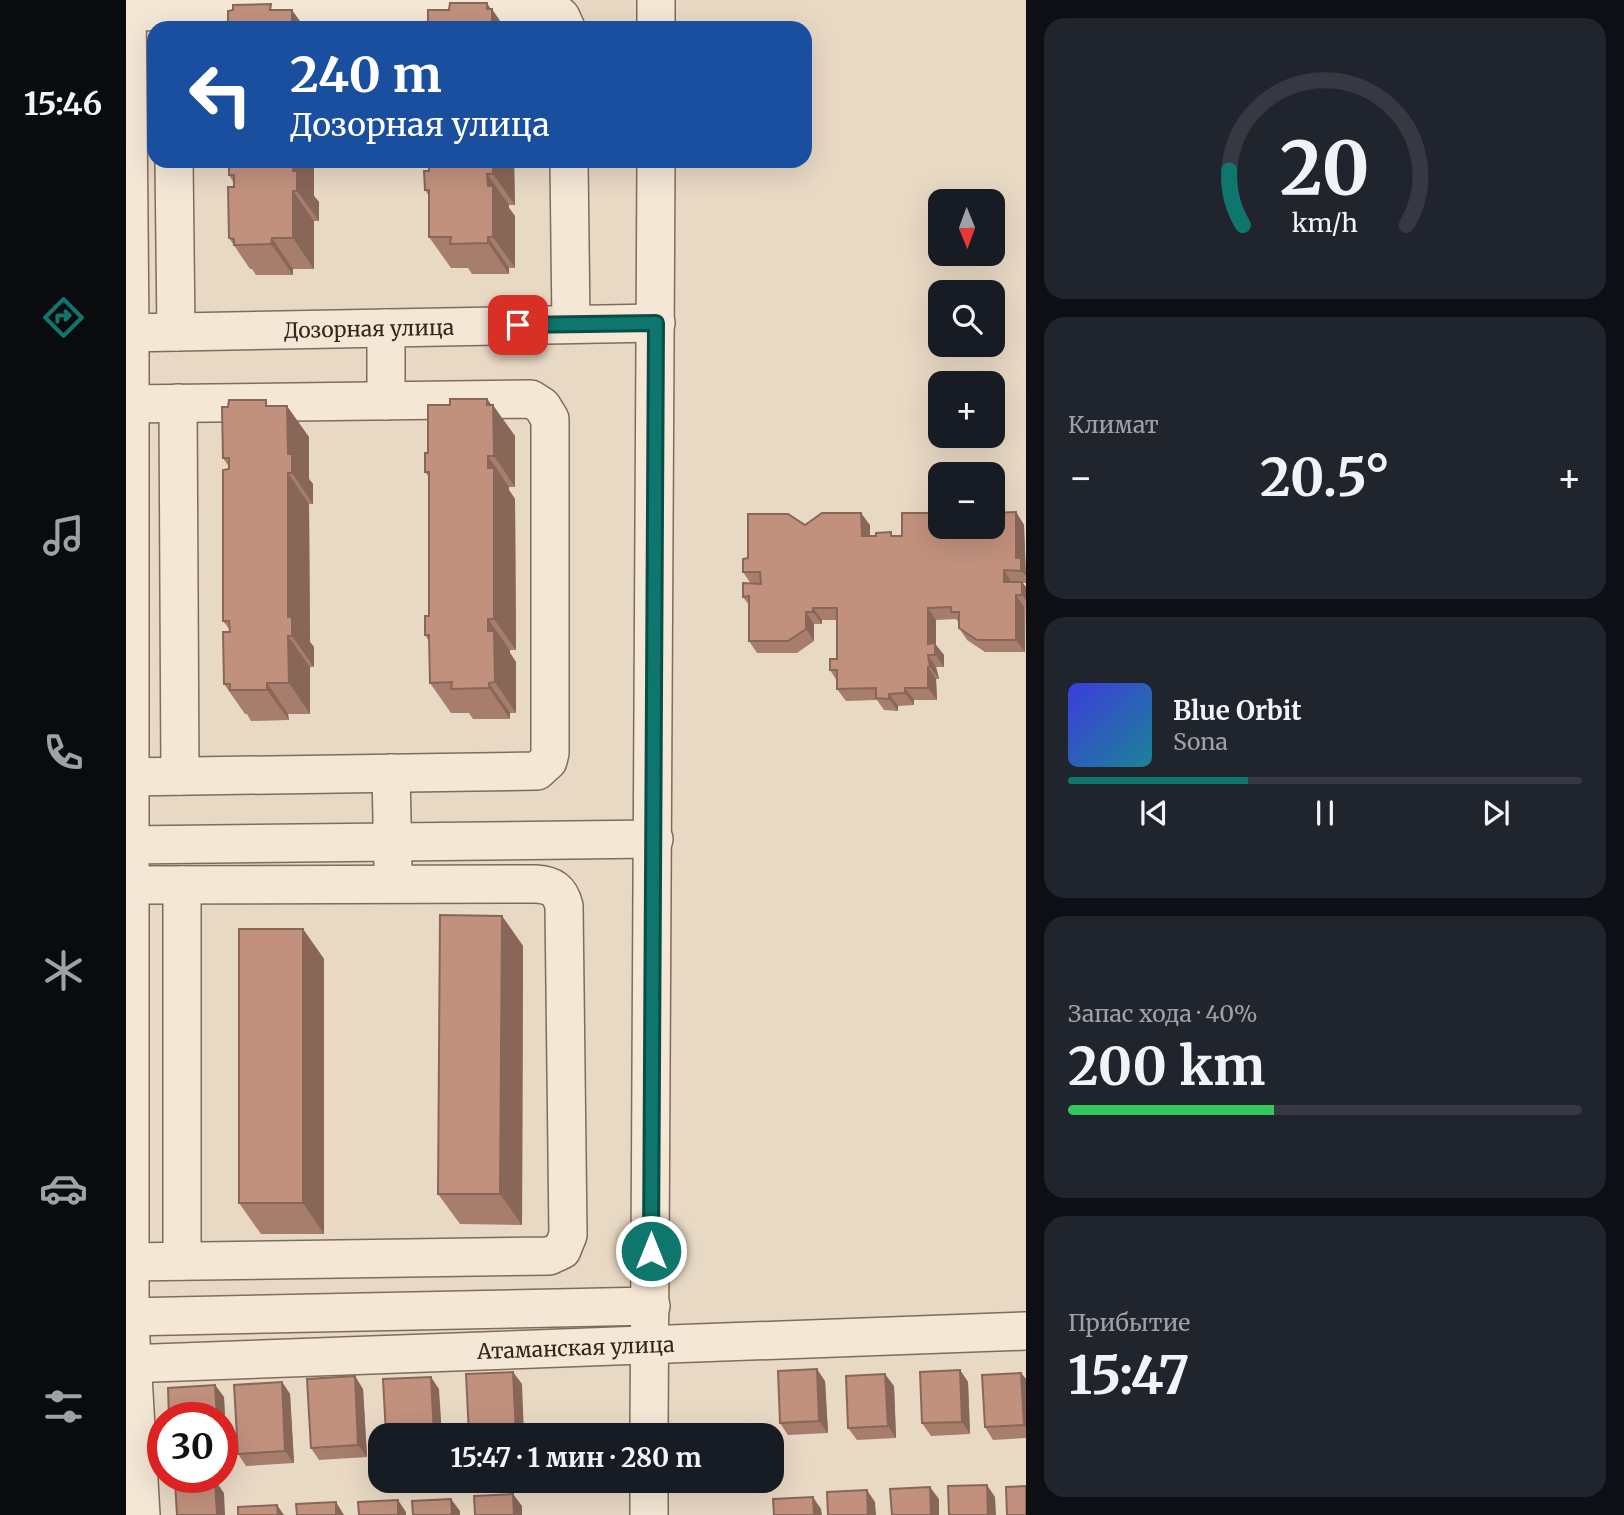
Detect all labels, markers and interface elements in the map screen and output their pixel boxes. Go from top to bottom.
text: 240 m [290,44,442,105]
icon: left [175,49,266,140]
text: 15:46 [24,84,102,124]
text: Дозорная улица [290,105,550,145]
text: 20 [1280,123,1370,215]
north arrow [928,189,1004,266]
map controls [928,189,1005,539]
text: km/h [1292,207,1358,239]
button: search [928,280,1005,357]
icon: directions [39,293,88,342]
pin [488,295,548,355]
icon: arrive [499,306,537,344]
street label: Дозорная улица [283,313,454,344]
button: + [928,371,1005,448]
text: Климат [1068,410,1159,439]
text: 20.5° [1260,445,1390,510]
text: − [1068,454,1093,501]
text: + [1557,454,1582,501]
button: − [928,462,1005,539]
icon: music [39,511,88,560]
text: Blue Orbit [1173,694,1302,727]
text: Sona [1173,727,1228,756]
icon: phone [39,728,88,777]
icon: previous [1135,794,1173,832]
icon: pause [1306,794,1344,832]
icon: next [1477,794,1515,832]
icon: climate [39,946,88,995]
text: Запас хода · 40% [1068,999,1258,1028]
text: 200 km [1068,1034,1265,1099]
icon: car [39,1164,88,1213]
position arrow [614,1214,688,1288]
text: Прибытие [1068,1308,1190,1337]
street label: Атаманская улица [476,1330,675,1365]
text: 15:47 [1068,1343,1190,1408]
icon: filters [39,1382,88,1431]
speed limit sign: 30 [147,1402,238,1493]
text: 15:47 · 1 мин · 280 m [450,1441,702,1474]

